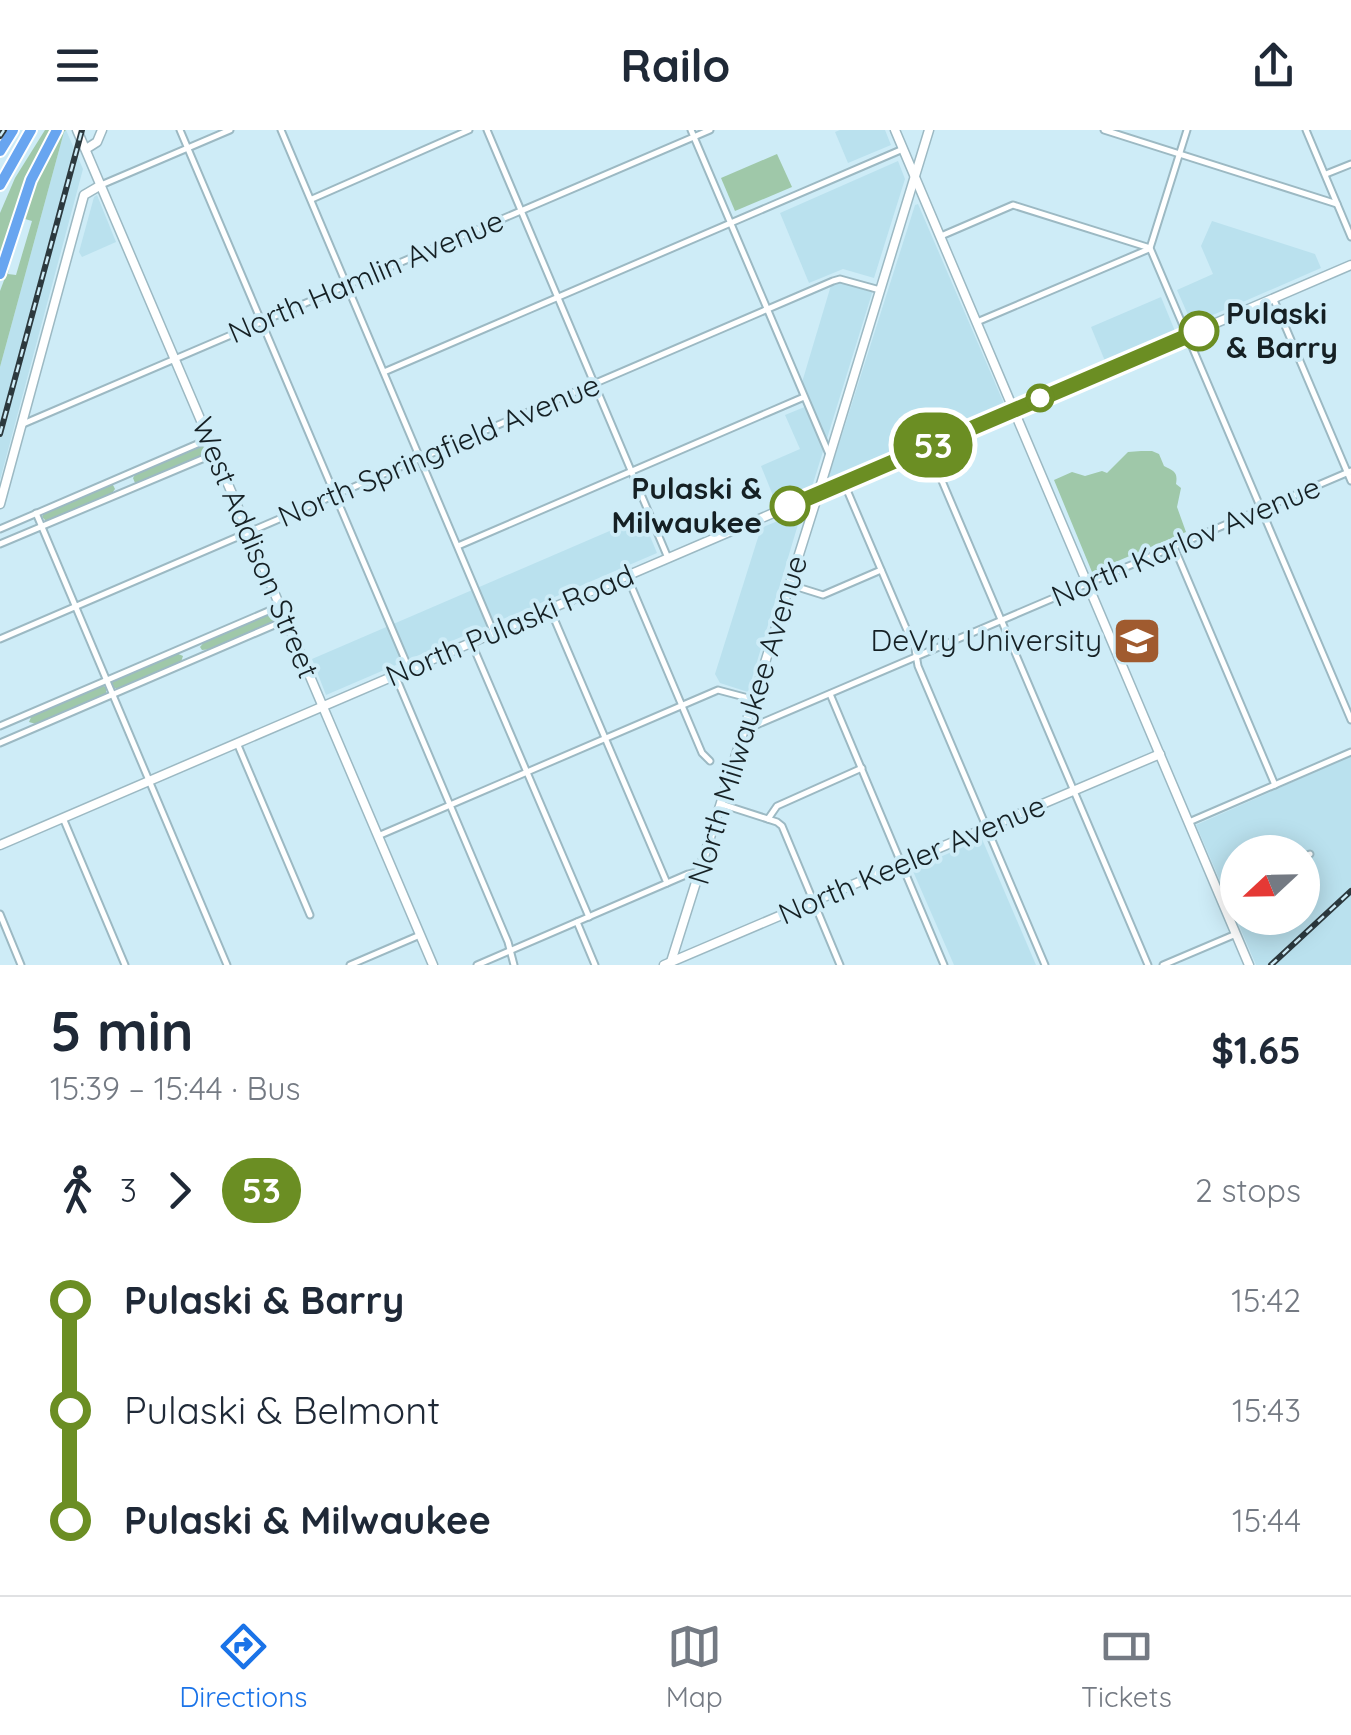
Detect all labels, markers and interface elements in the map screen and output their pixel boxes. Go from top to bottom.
text: Railo [621,37,730,93]
icon: menu [50,38,105,93]
icon: share [1246,38,1301,93]
street label: North Hamlin Avenue [222,201,509,351]
place label: Pulaski & Barry [1226,294,1338,366]
marker: Pulaski & Barry [1180,312,1218,350]
street label: North Springfield Avenue [272,365,605,535]
unlabelled marker [1027,385,1053,411]
street label: West Addison Street [184,411,328,684]
line badge: 53 [888,412,978,478]
text: 53 [914,423,952,467]
street label: North Karlov Avenue [1046,467,1326,615]
place label: Pulaski & Milwaukee [612,469,762,541]
marker: Pulaski & Milwaukee [771,487,809,525]
street label: North Milwaukee Avenue [679,550,815,889]
street label: North Pulaski Road [380,556,639,695]
school or university icon: DeVry University [1111,615,1163,667]
place label: DeVry University [870,621,1102,659]
street label: North Keeler Avenue [772,786,1051,933]
north arrow [1220,835,1320,935]
map controls [1220,835,1320,935]
text: 5 min [50,996,194,1065]
text: $1.65 [1211,1026,1301,1074]
text: 15:39 – 15:44 · Bus [50,1068,300,1108]
icon: walk [50,1163,105,1218]
icon: forward [152,1163,207,1218]
text: 53 [242,1168,281,1212]
text: 3 [120,1170,137,1210]
text: 2 stops [1195,1170,1301,1210]
text: Pulaski & Barry [124,1276,404,1324]
text: 15:42 [1231,1280,1301,1320]
text: Pulaski & Belmont [124,1386,440,1434]
text: 15:43 [1232,1390,1301,1430]
text: Pulaski & Milwaukee [124,1496,491,1544]
text: 15:44 [1232,1500,1301,1540]
tab: Directions [179,1619,307,1714]
tab: Map [666,1619,723,1714]
tab: Tickets [1081,1619,1172,1714]

